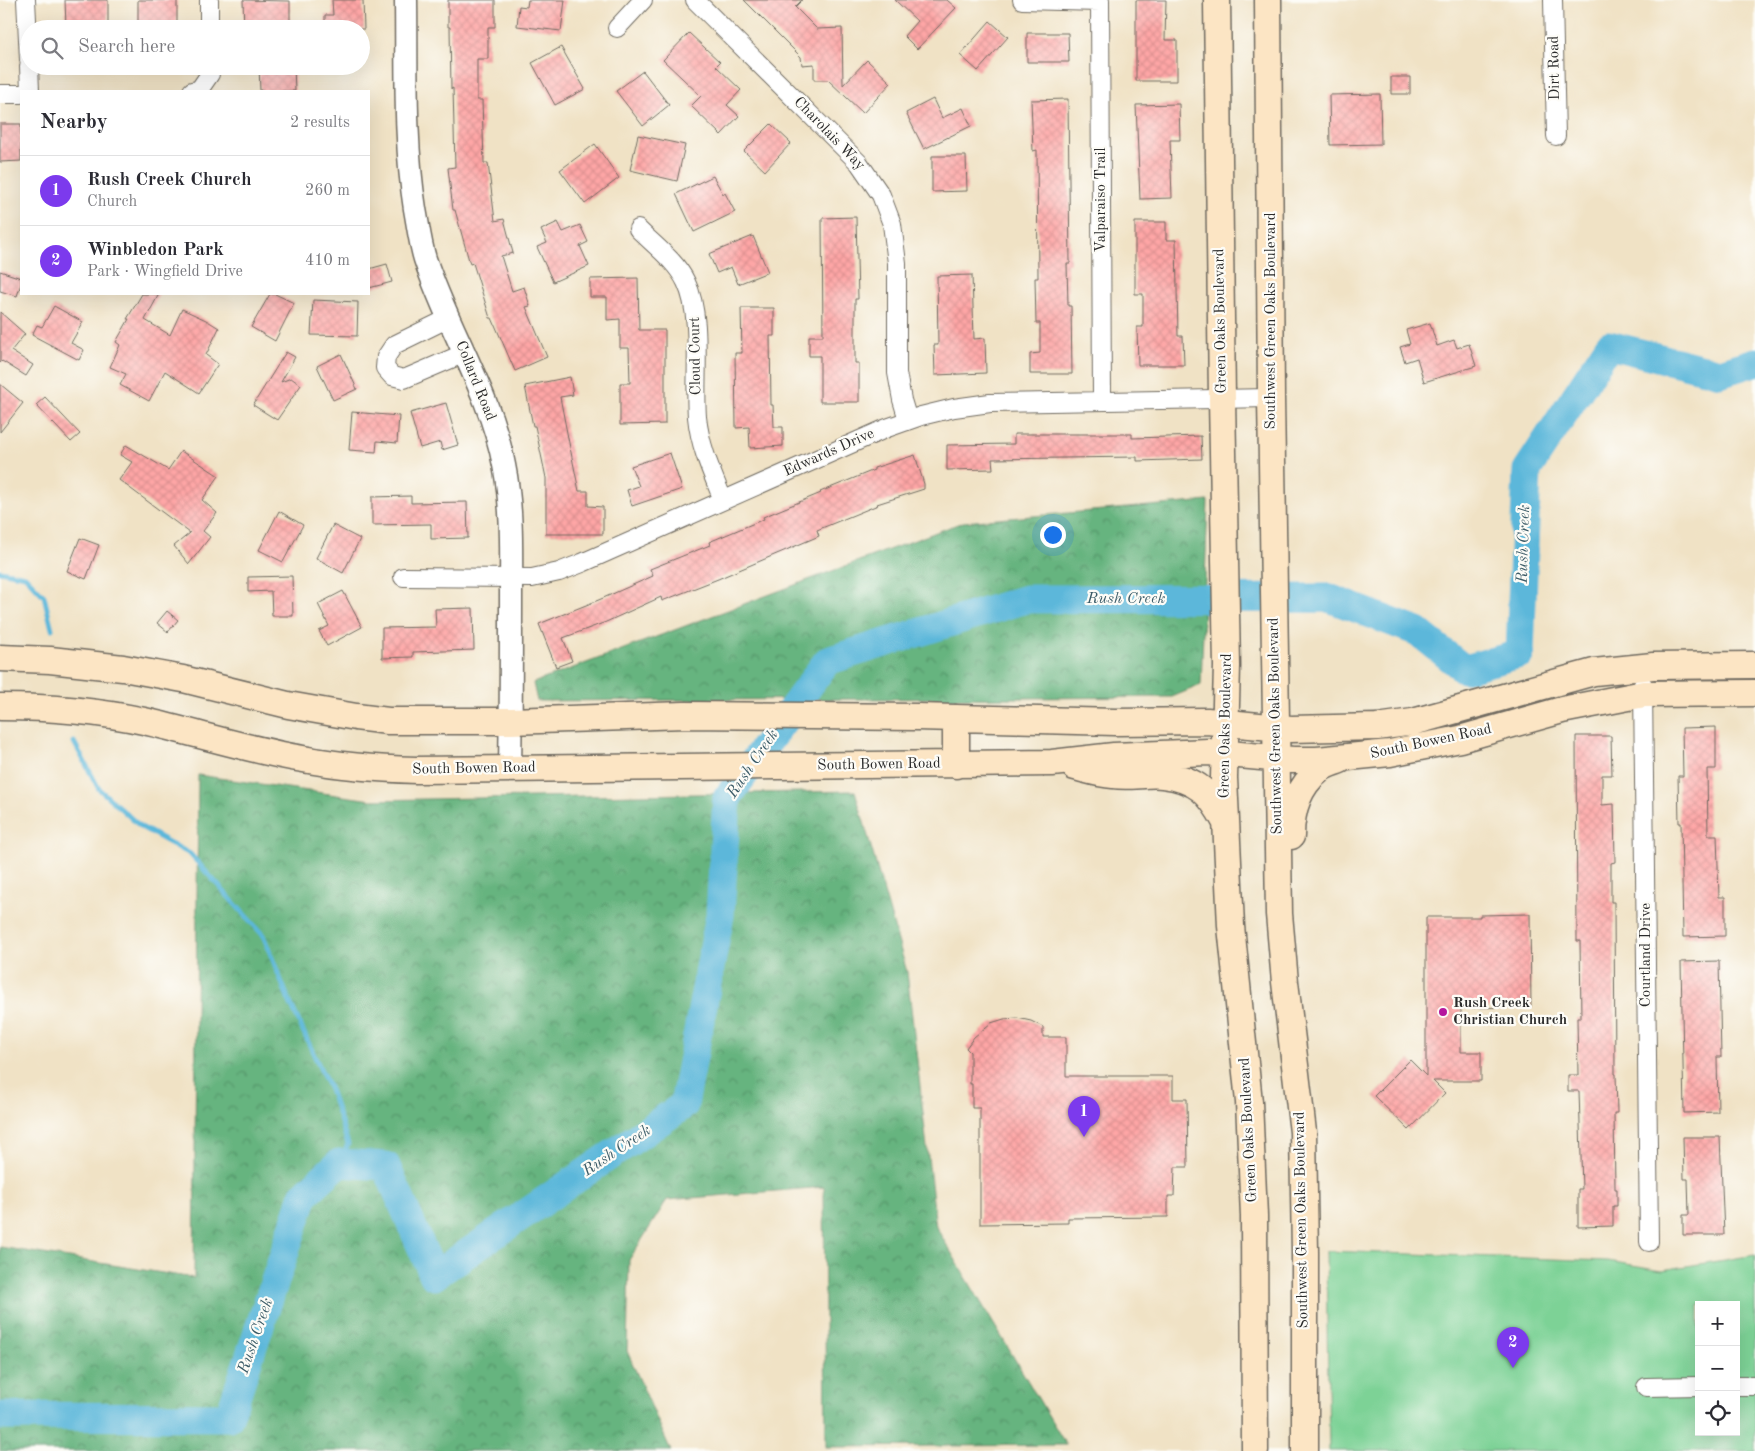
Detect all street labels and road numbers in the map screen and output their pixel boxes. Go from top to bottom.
street label: Dirt Road [1547,35,1563,101]
street label: Charolais Way [790,94,868,174]
street label: Valparaiso Trail [1094,147,1109,253]
street label: Southwest Green Oaks Boulevard [1264,212,1279,430]
street label: Green Oaks Boulevard [1212,248,1230,394]
street label: Cloud Court [688,317,704,395]
street label: Collard Road [452,339,498,423]
street label: Edwards Drive [781,426,877,480]
street label: Southwest Green Oaks Boulevard [1267,617,1285,835]
street label: Green Oaks Boulevard [1217,653,1235,799]
street label: South Bowen Road [1369,722,1493,762]
street label: South Bowen Road [817,756,941,774]
street label: South Bowen Road [412,760,536,778]
street label: Courtland Drive [1639,903,1654,1007]
street label: Green Oaks Boulevard [1238,1057,1260,1203]
street label: Southwest Green Oaks Boulevard [1293,1111,1311,1329]

